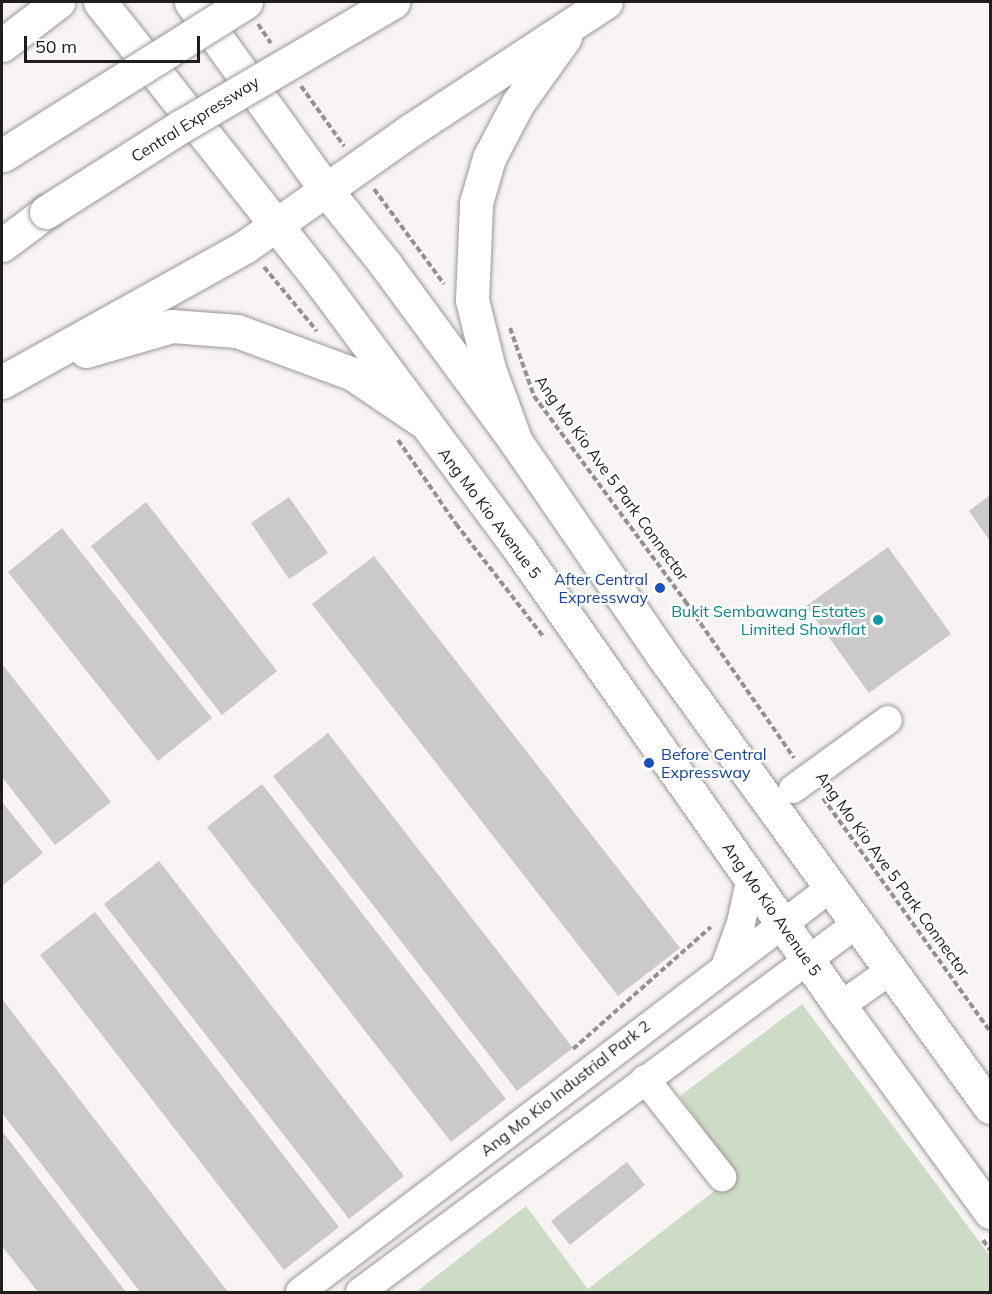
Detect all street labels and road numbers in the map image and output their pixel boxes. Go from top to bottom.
street label: Central Expressway [128,72,262,166]
street label: Ang Mo Kio Ave 5 Park Connector [531,372,693,584]
street label: Ang Mo Kio Avenue 5 [435,444,545,582]
street label: Ang Mo Kio Ave 5 Park Connector [812,768,974,980]
street label: Ang Mo Kio Avenue 5 [719,838,825,980]
street label: Ang Mo Kio Industrial Park 2 [476,1016,654,1160]

